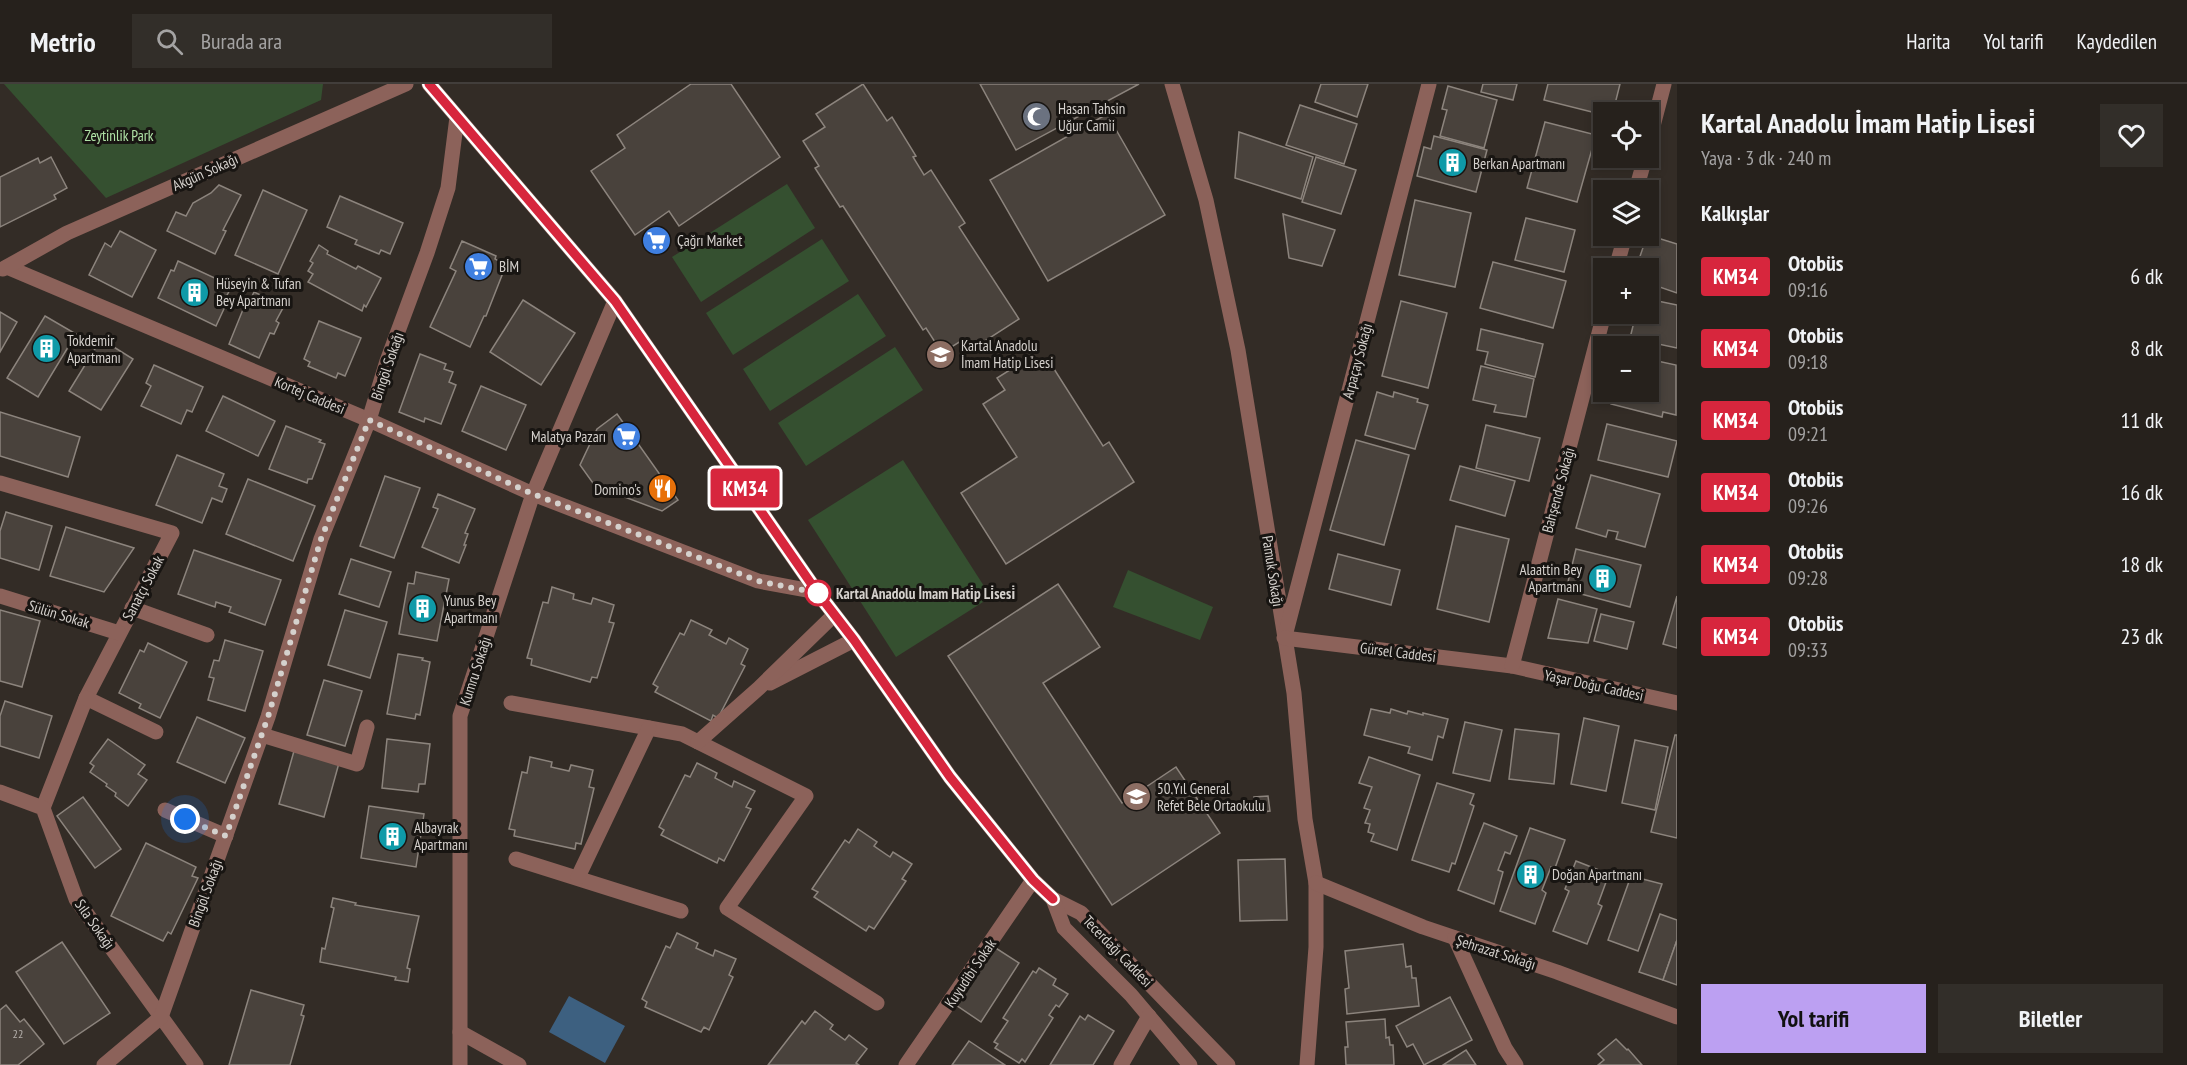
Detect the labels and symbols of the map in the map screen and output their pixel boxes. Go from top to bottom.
place label: Hasan Tahsin Uğur Camii [1058,99,1125,135]
mosque icon: Hasan Tahsin Uğur Camii [1021,101,1053,133]
park label: Zeytinlik Park [84,126,154,145]
building icon: Berkan Apartmanı [1436,147,1468,179]
street label: Akgün Sokağı [169,149,241,195]
place label: Berkan Apartmanı [1473,154,1565,173]
supermarket icon: Çağrı Market [640,224,672,256]
place label: Çağrı Market [677,231,742,250]
supermarket icon: BİM [462,250,494,282]
place label: BİM [499,257,519,276]
place label: Hüseyin & Tufan Bey Apartmanı [216,274,301,310]
building icon: Hüseyin & Tufan Bey Apartmanı [179,276,211,308]
street label: Arpaçay Sokağı [1338,321,1376,401]
street label: Bingöl Sokağı [366,329,408,403]
place label: Tokdemir Apartmanı [67,331,121,367]
building icon: Tokdemir Apartmanı [30,333,62,365]
place label: Kartal Anadolu İmam Hatip Lisesi [961,336,1053,372]
school or university icon: Kartal Anadolu İmam Hatip Lisesi [924,338,956,370]
street label: Kortej Caddesi [272,372,348,418]
supermarket icon: Malatya Pazarı [611,420,643,452]
place label: Malatya Pazarı [531,427,606,446]
street label: Bahşende Sokağı [1537,445,1579,535]
line badge: KM34 [703,468,787,508]
restaurant icon: Domino's [646,473,678,505]
place label: Domino's [594,480,641,499]
street label: Pamuk Sokağı [1258,534,1288,608]
street label: Sanatçı Sokak [118,552,168,624]
place label: Alaattin Bey Apartmanı [1519,560,1582,596]
building icon: Alaattin Bey Apartmanı [1587,562,1619,594]
marker: Kartal Anadolu İmam Hati̇p Li̇sesi̇ [805,580,831,606]
place label: Kartal Anadolu İmam Hati̇p Li̇sesi̇ [836,584,1015,603]
place label: Yunus Bey Apartmanı [444,591,498,627]
building icon: Yunus Bey Apartmanı [407,593,439,625]
street label: Sülün Sokak [26,596,92,632]
street label: Kumru Sokağı [455,634,495,708]
street label: Gürsel Caddesi [1359,638,1437,666]
street label: Yaşar Doğu Caddesi [1543,665,1645,705]
place label: 50.Yıl General Refet Bele Ortaokulu [1157,779,1265,815]
school or university icon: 50.Yıl General Refet Bele Ortaokulu [1120,781,1152,813]
your location [170,804,200,834]
place label: Albayrak Apartmanı [414,818,468,854]
building icon: Albayrak Apartmanı [377,820,409,852]
street label: Bingöl Sokağı [184,856,226,930]
building icon: Doğan Apartmanı [1515,858,1547,890]
place label: Doğan Apartmanı [1552,865,1642,884]
street label: Sıla Sokağı [71,895,119,953]
street label: Tecerdağı Caddesi [1079,911,1157,991]
street label: Şehrazat Sokağı [1454,930,1538,974]
street label: Kuyudibi Sokak [940,935,1000,1011]
house number: 22 [13,1026,23,1041]

